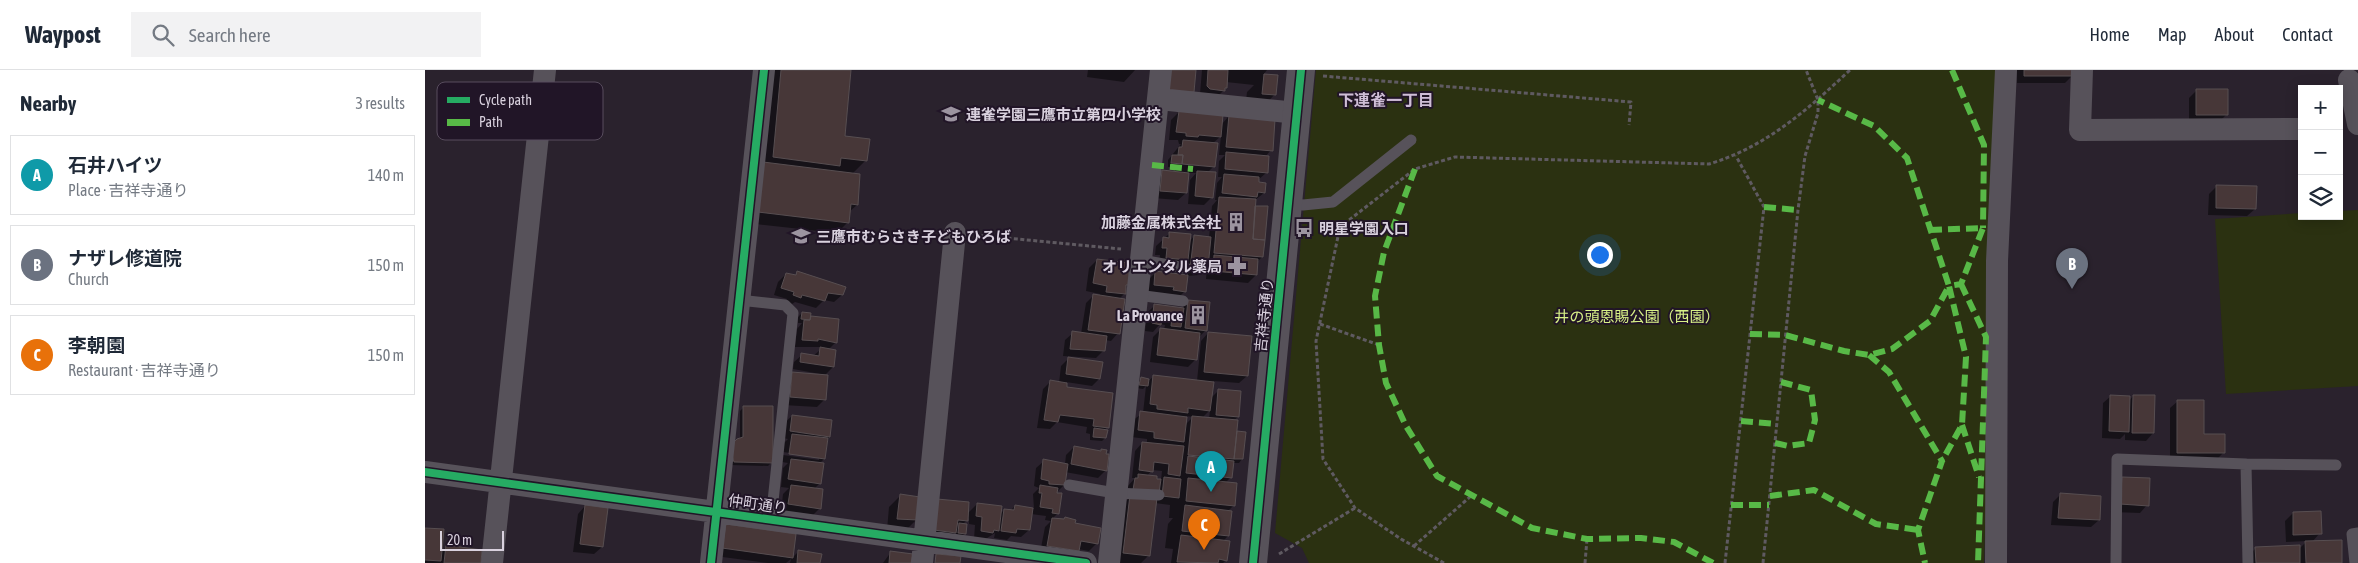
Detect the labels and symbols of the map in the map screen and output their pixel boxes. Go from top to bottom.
legend [437,82,603,140]
district label: 下連雀一丁目 [1338,91,1434,109]
text: Cycle path [479,92,532,108]
school or university icon: 連雀学園三鷹市立第四小学校 [940,103,962,125]
place label: 連雀学園三鷹市立第四小学校 [966,106,1161,123]
text: Path [479,114,503,130]
building icon: 加藤金属株式会社 [1225,211,1247,233]
place label: 加藤金属株式会社 [1101,214,1221,231]
bus stop icon: 明星学園入口 [1293,217,1315,239]
place label: 明星学園入口 [1319,220,1409,237]
school or university icon: 三鷹市むらさき子どもひろば [790,225,812,247]
place label: 三鷹市むらさき子どもひろば [816,228,1011,245]
your location [1587,242,1613,268]
pin: B [2056,248,2088,289]
pharmacy icon: オリエンタル薬局 [1226,255,1248,277]
place label: オリエンタル薬局 [1102,258,1222,275]
street label: 吉祥寺通り [1252,277,1276,353]
building icon: La Provance [1187,304,1209,326]
place label: La Provance [1117,307,1183,324]
park label: 井の頭恩賜公園（西園） [1554,308,1720,325]
pin: A [1195,451,1227,492]
street label: 仲町通り [727,491,789,517]
pin: C [1188,509,1220,550]
scale bar [440,528,504,551]

